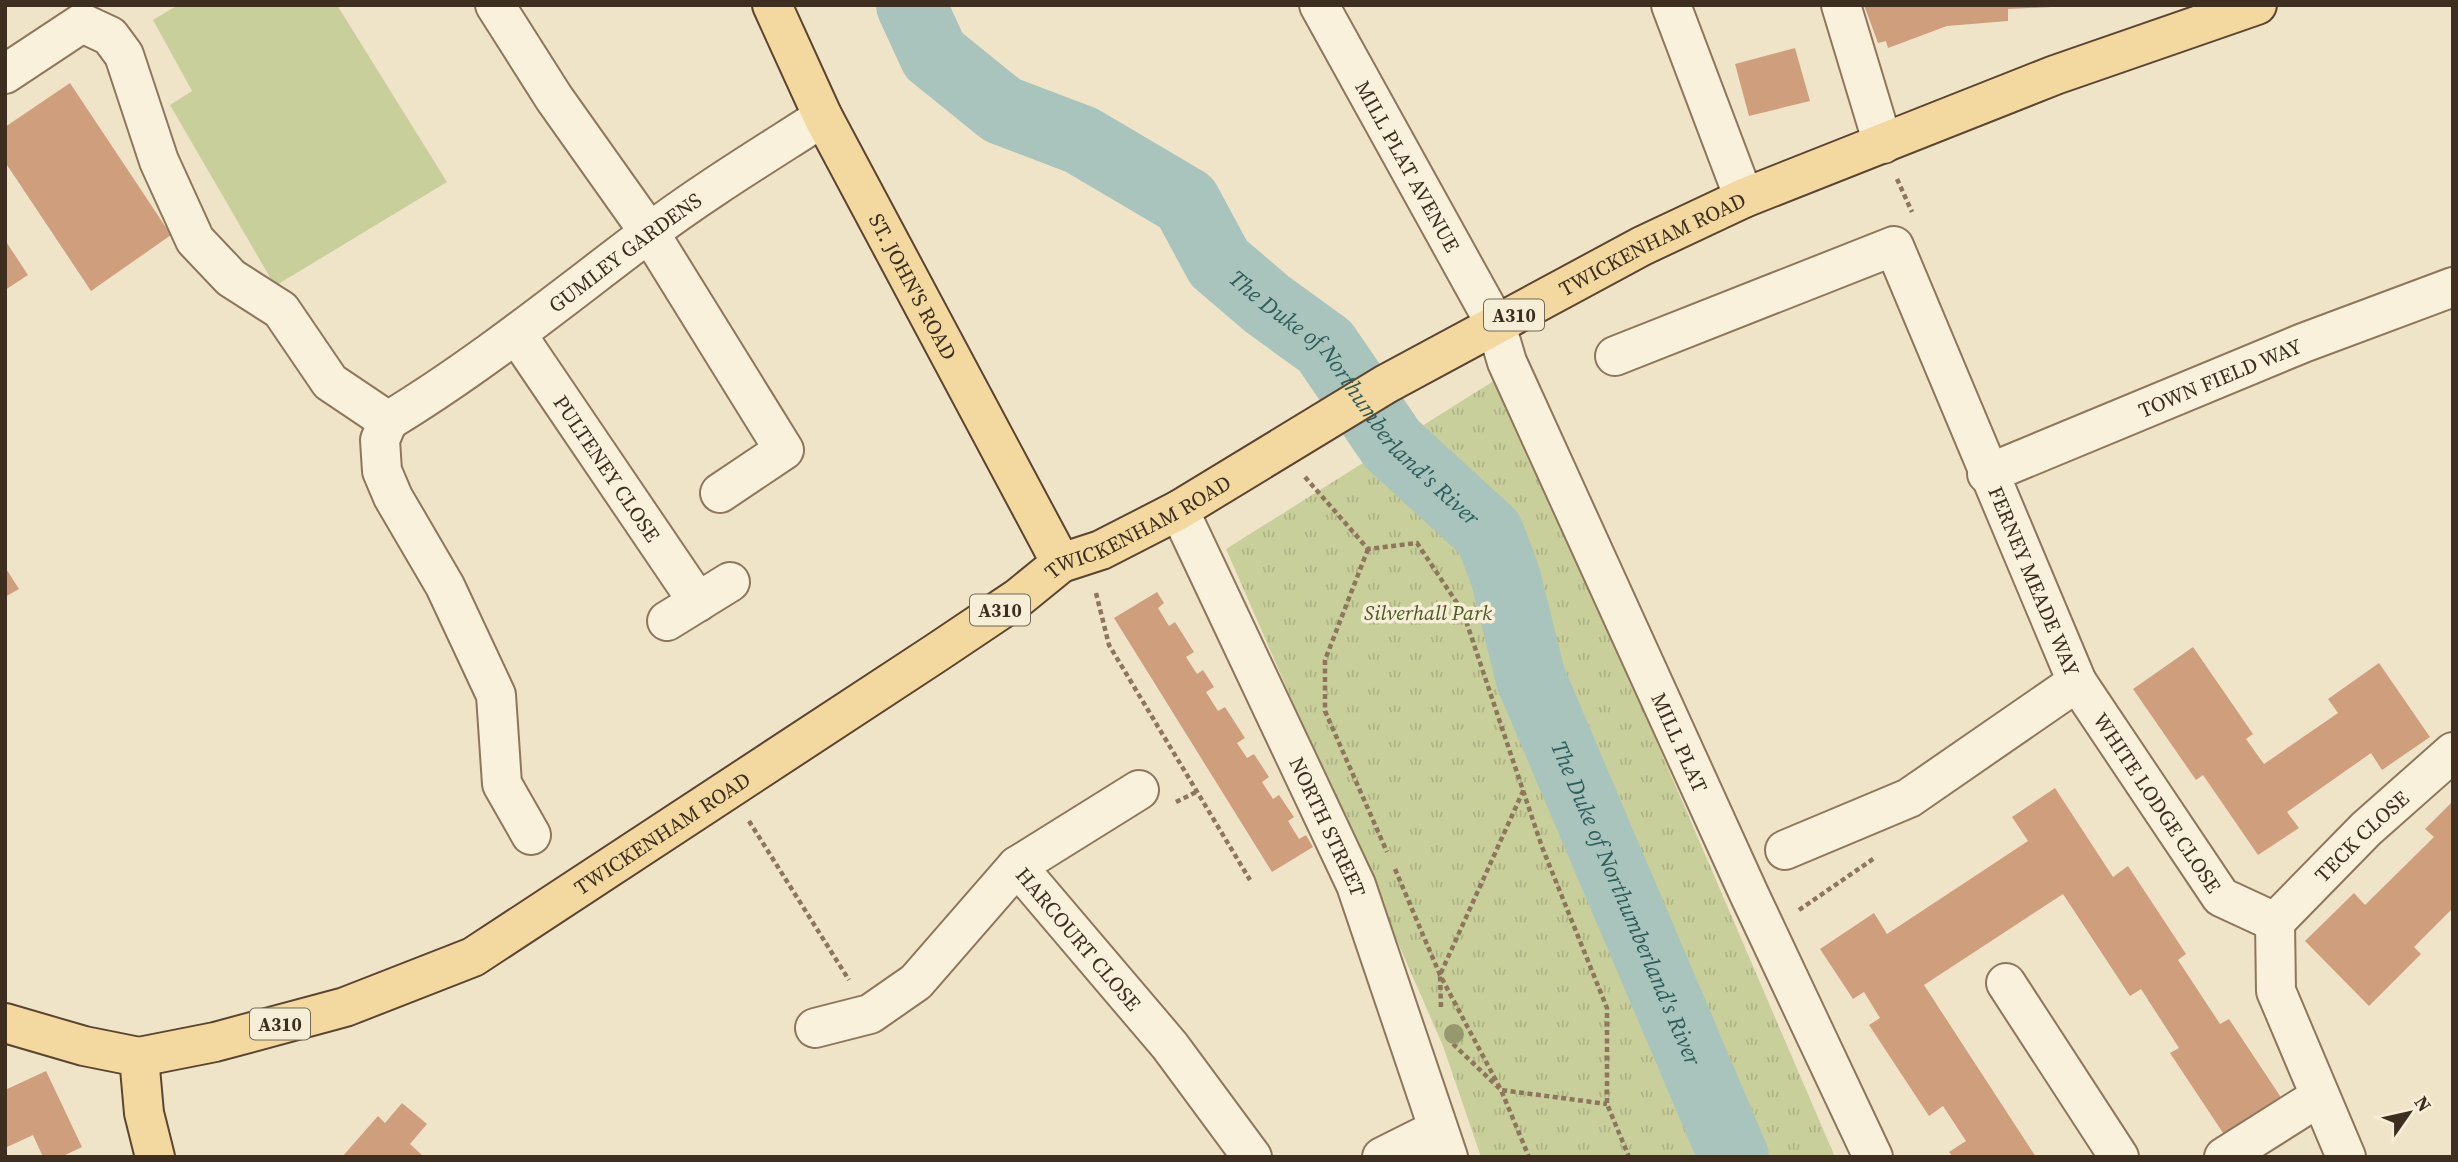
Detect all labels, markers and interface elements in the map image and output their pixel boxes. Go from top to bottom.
street label: MILL PLAT AVENUE [1349,75,1467,257]
street label: GUMLEY GARDENS [542,185,707,319]
street label: TWICKENHAM ROAD [1554,185,1750,303]
street label: ST. JOHN'S ROAD [862,208,964,365]
water label: The Duke of Northumberland's River [1222,262,1487,533]
road number: A310 [1484,300,1544,330]
street label: TOWN FIELD WAY [2134,331,2306,424]
street label: PULTENEY CLOSE [547,389,668,547]
street label: TWICKENHAM ROAD [1038,467,1236,585]
street label: FERNEY MEADE WAY [1982,481,2088,681]
road number: A310 [970,594,1030,625]
park label: Silverhall Park [1364,598,1492,627]
street label: MILL PLAT [1645,688,1715,797]
street label: WHITE LODGE CLOSE [2087,707,2229,898]
water label: The Duke of Northumberland's River [1543,736,1710,1071]
street label: NORTH STREET [1283,752,1373,900]
street label: TWICKENHAM ROAD [568,764,756,901]
street label: TECK CLOSE [2308,783,2415,888]
street label: HARCOURT CLOSE [1010,861,1148,1017]
road number: A310 [250,1008,310,1040]
north arrow [2374,1078,2444,1148]
text: N [2408,1090,2438,1117]

